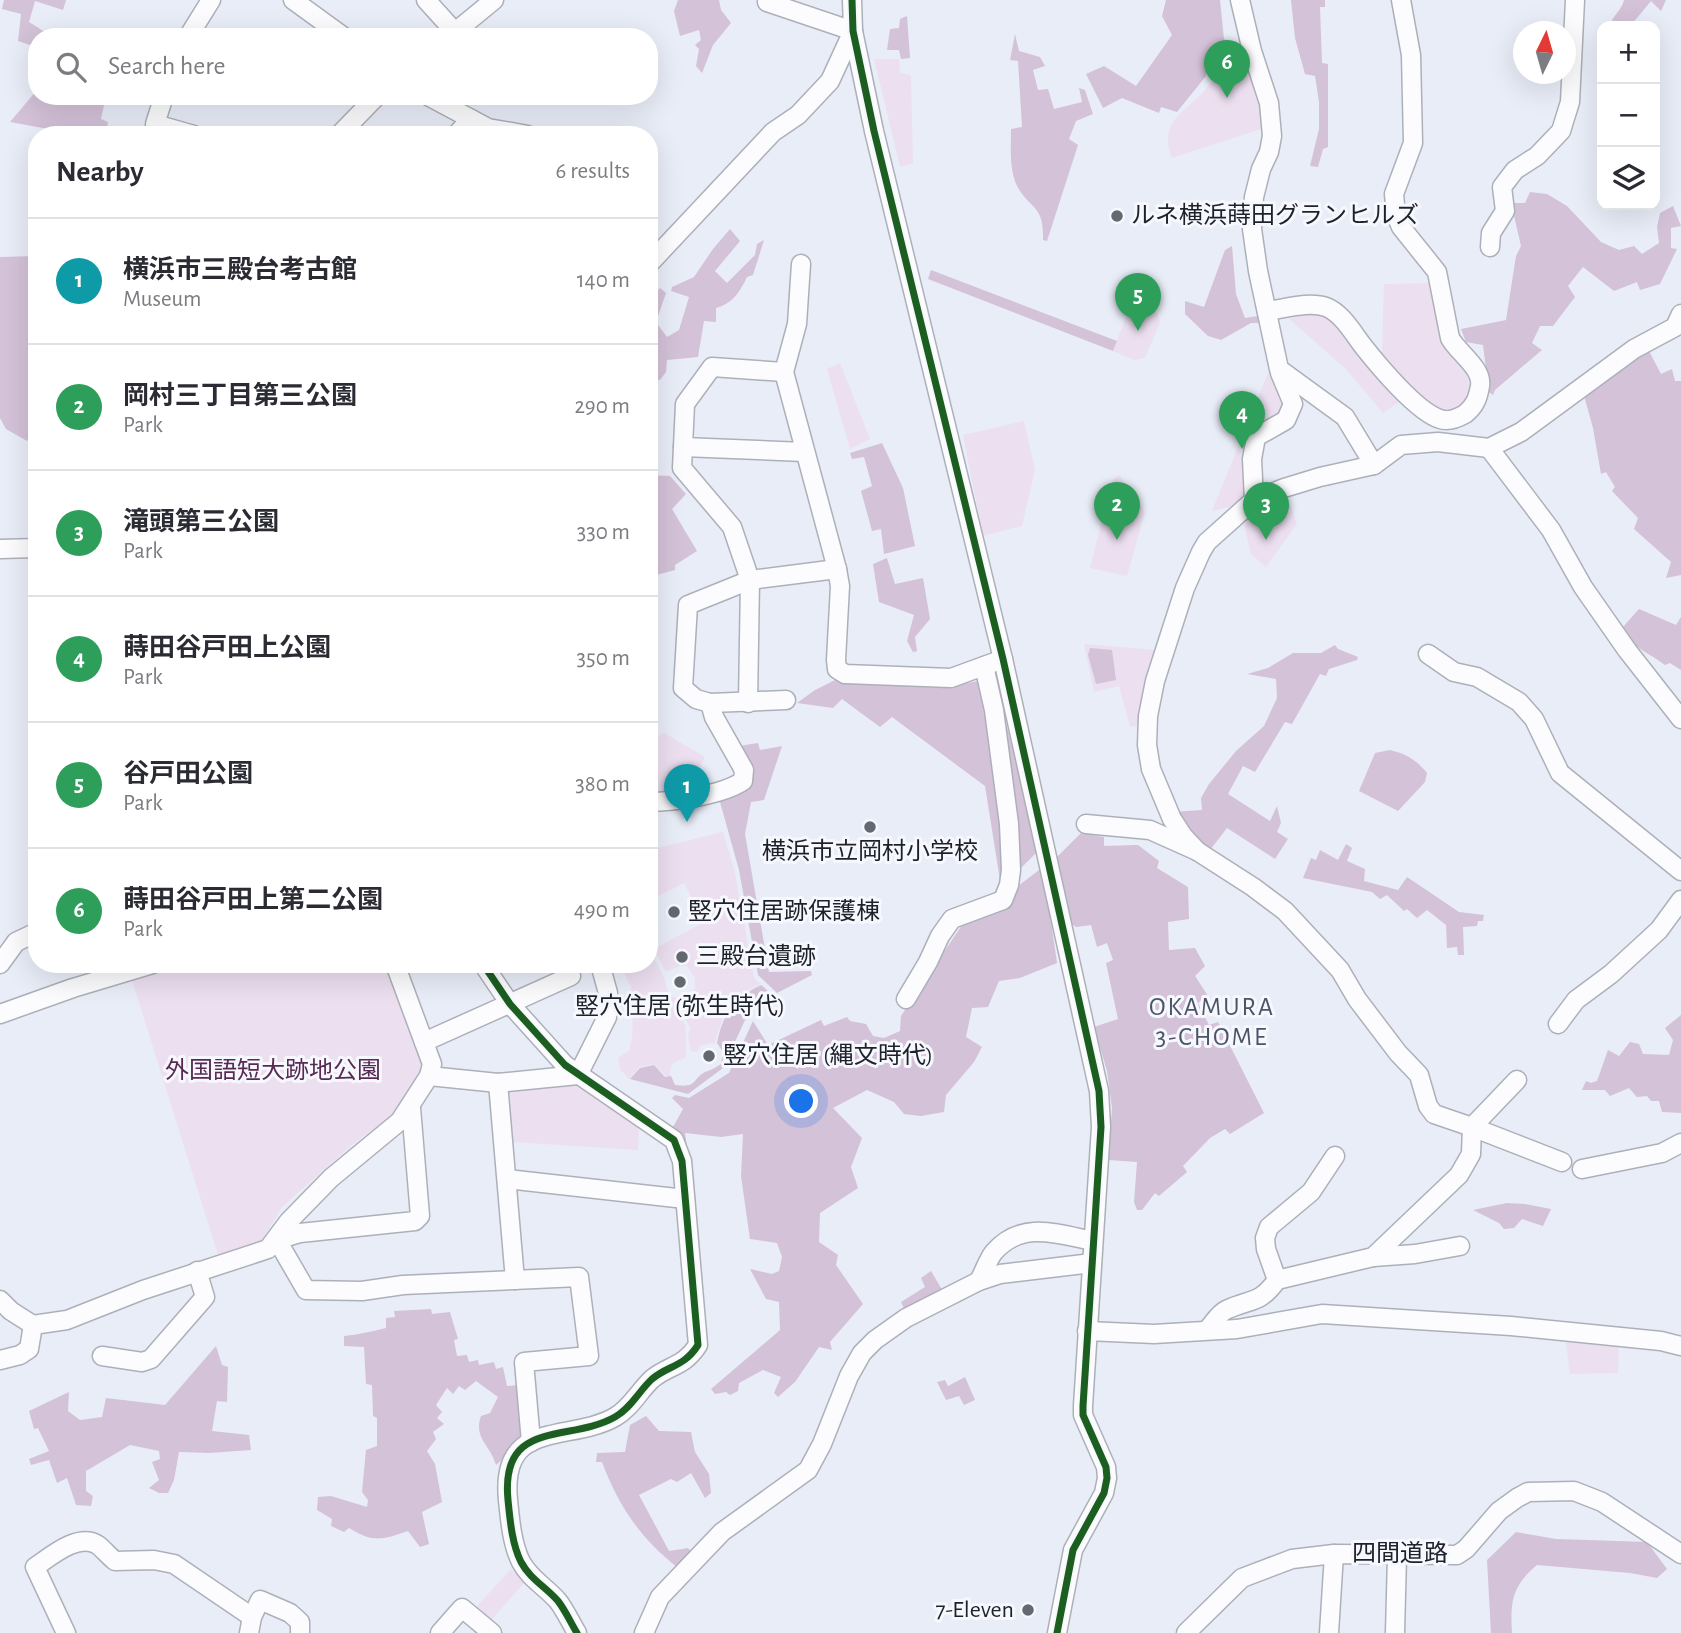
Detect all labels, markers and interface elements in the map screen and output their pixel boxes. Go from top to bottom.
north arrow [1513,21,1576,84]
map controls [1597,21,1660,210]
button: + [1597,21,1660,84]
search box [28,28,658,105]
pin: 6 [1204,40,1250,98]
icon: search [52,48,90,86]
text: Search here [108,53,226,79]
button: − [1597,84,1660,147]
button: layers [1597,147,1660,210]
text: Nearby [56,157,144,187]
text: 6 results [556,160,630,183]
place label: ルネ横浜蒔田グランヒルズ [1131,202,1419,228]
marker: ルネ横浜蒔田グランヒルズ [1109,208,1125,224]
text: 横浜市三殿台考古館 [123,257,357,283]
text: 1 [75,269,83,292]
text: 140 m [577,269,630,292]
pin: 5 [1115,273,1161,331]
text: Museum [123,288,201,311]
text: 岡村三丁目第三公園 [123,383,357,409]
pin: 4 [1219,391,1265,449]
text: 2 [74,395,84,418]
text: 290 m [574,395,630,418]
text: Park [123,414,163,437]
pin: 2 [1094,482,1140,540]
pin: 3 [1243,482,1289,540]
text: 滝頭第三公園 [123,509,279,535]
text: 3 [74,521,84,544]
text: 330 m [577,521,630,544]
text: Park [123,540,163,563]
text: 蒔田谷戸田上公園 [123,635,331,661]
text: 4 [73,647,85,670]
text: 350 m [577,647,630,670]
text: Park [123,666,163,689]
text: 谷戸田公園 [123,761,253,787]
pin: 1 [664,764,710,822]
text: 5 [74,773,84,796]
text: 380 m [575,773,630,796]
text: Park [123,792,163,815]
marker: 横浜市立岡村小学校 [862,819,878,835]
place label: 横浜市立岡村小学校 [762,838,978,864]
text: 蒔田谷戸田上第二公園 [123,887,383,913]
place label: 竪穴住居跡保護棟 [688,898,880,924]
text: 6 [73,899,85,922]
text: 490 m [574,899,630,922]
marker: 竪穴住居跡保護棟 [666,904,682,920]
text: Park [123,918,163,941]
place label: 三殿台遺跡 [696,943,816,969]
marker: 三殿台遺跡 [674,949,690,965]
marker: 竪穴住居 (弥生時代) [672,974,688,990]
place label: 竪穴住居 (弥生時代) [575,993,785,1019]
district label: OKAMURA 3-CHOME [1149,994,1275,1050]
place label: 竪穴住居 (縄文時代) [723,1042,933,1068]
marker: 竪穴住居 (縄文時代) [701,1048,717,1064]
park label: 外国語短大跡地公園 [165,1057,381,1083]
your location [784,1084,818,1118]
street label: 四間道路 [1352,1540,1448,1566]
place label: 7-Eleven [936,1598,1014,1622]
marker: 7-Eleven [1020,1602,1036,1618]

